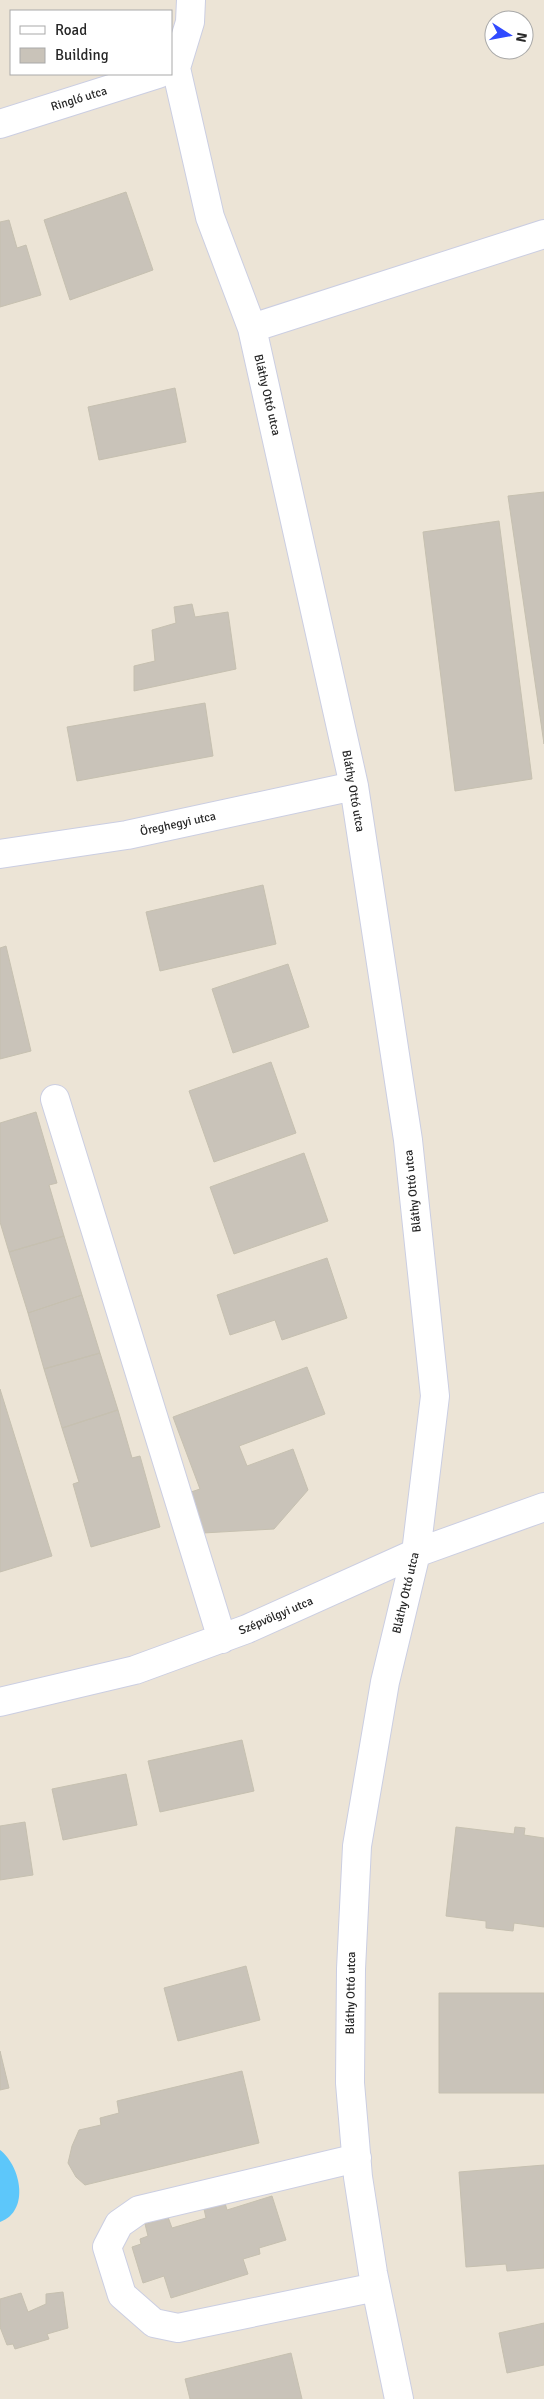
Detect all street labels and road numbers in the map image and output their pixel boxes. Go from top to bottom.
street label: Ringló utca [49,83,109,115]
street label: Bláthy Ottó utca [250,353,284,437]
street label: Bláthy Ottó utca [338,749,368,833]
street label: Öreghegyi utca [139,809,217,839]
street label: Bláthy Ottó utca [401,1149,425,1233]
street label: Bláthy Ottó utca [389,1551,423,1635]
street label: Szépvölgyi utca [237,1594,315,1638]
street label: Bláthy Ottó utca [343,1951,359,2035]

